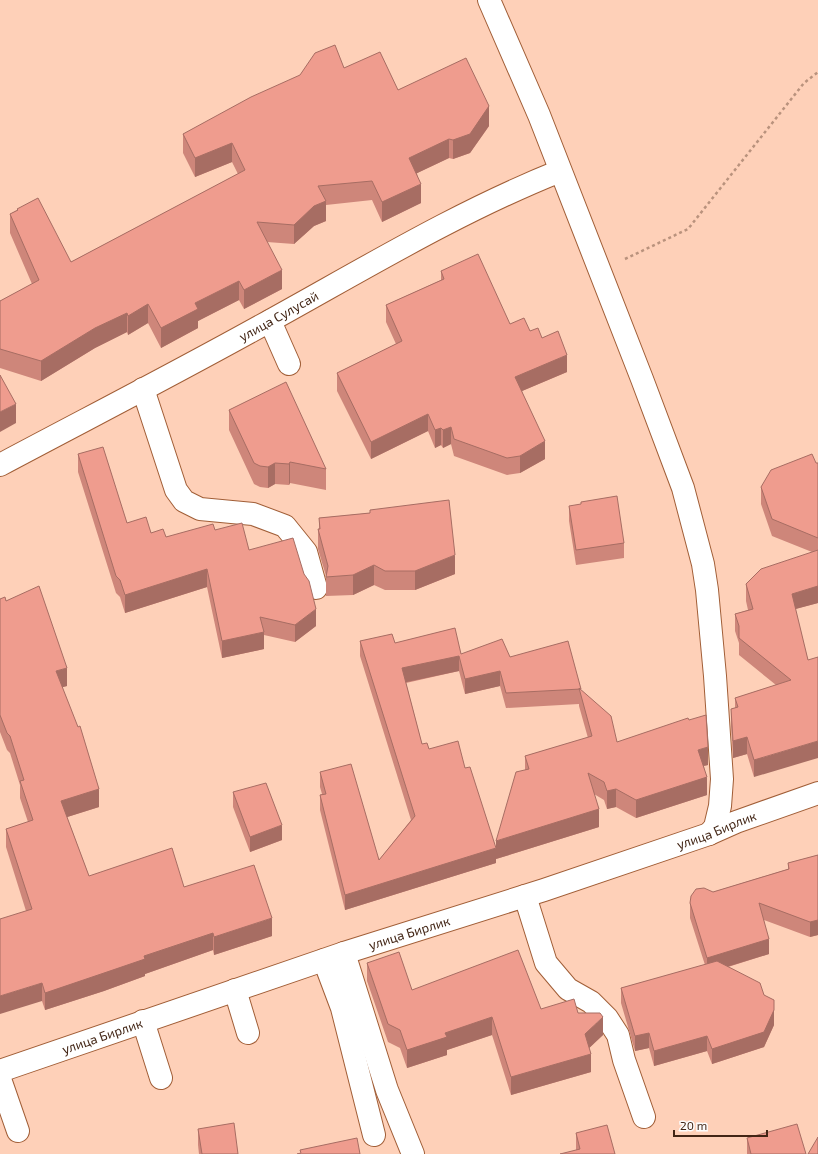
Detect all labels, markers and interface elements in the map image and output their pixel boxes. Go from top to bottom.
street label: улица Сулусай [236,287,321,344]
street label: улица Бирлик [675,807,758,852]
street label: улица Бирлик [367,912,452,953]
street label: улица Бирлик [60,1015,145,1057]
scale bar [674,1112,767,1138]
text: 20 m [680,1118,707,1132]

